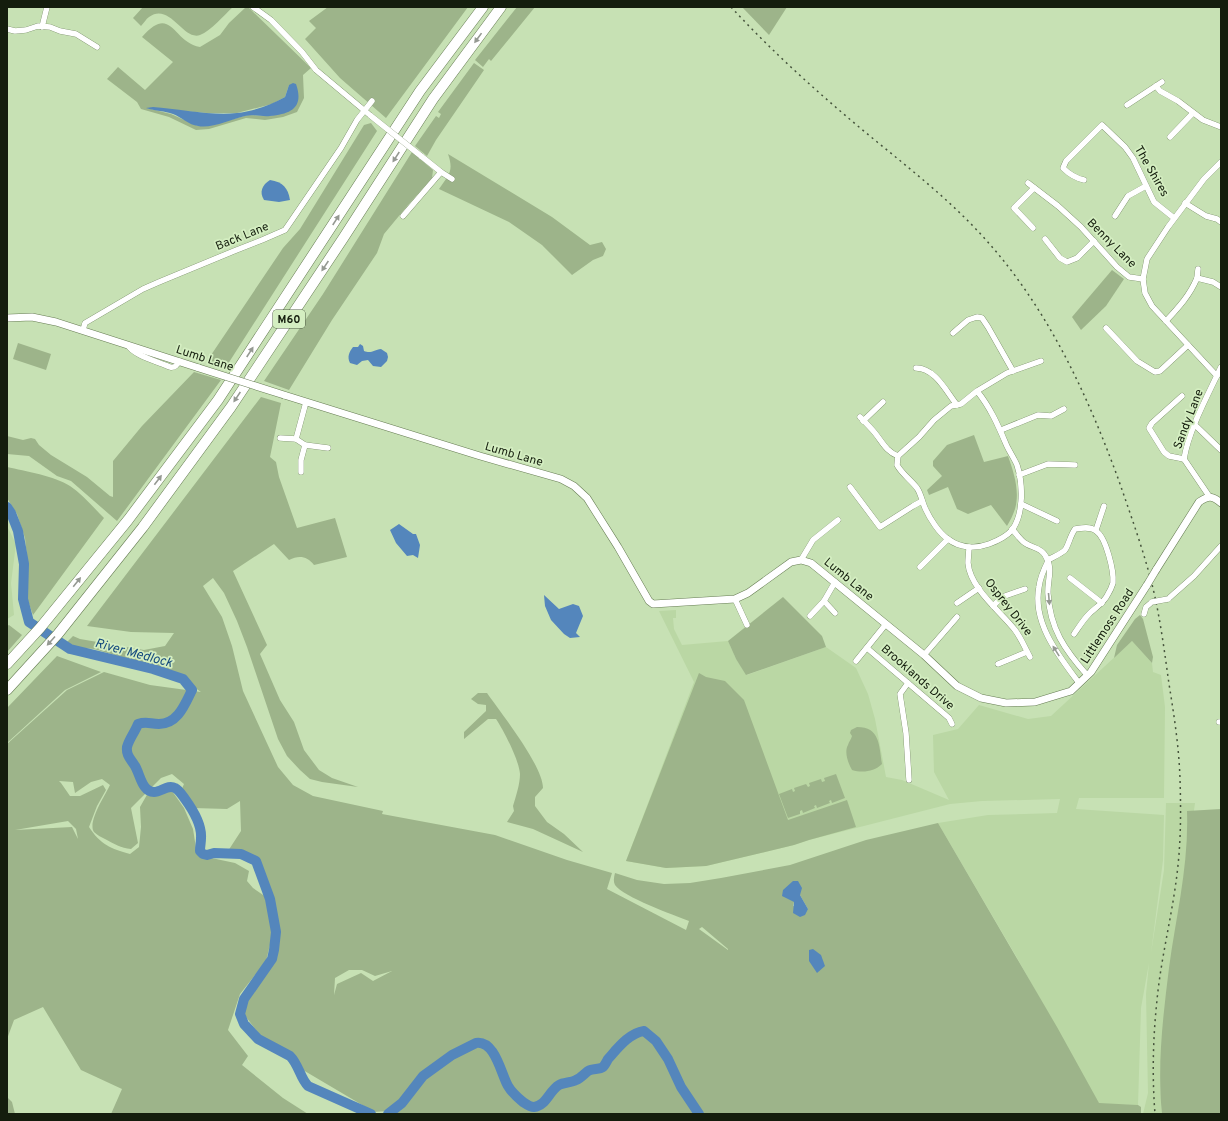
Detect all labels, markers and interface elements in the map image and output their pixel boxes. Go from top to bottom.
one-way arrow [474,33,482,44]
street label: The Shires [1130,143,1172,200]
one-way arrow [392,151,400,162]
one-way arrow [332,214,340,225]
street label: Benny Lane [1083,215,1140,272]
street label: Back Lane [213,219,271,255]
one-way arrow [321,260,329,271]
road number: M60 [273,310,305,328]
street label: Lumb Lane [174,342,236,376]
one-way arrow [246,346,253,358]
street label: Sandy Lane [1170,387,1208,452]
one-way arrow [234,391,241,403]
street label: Lumb Lane [483,439,545,471]
one-way arrow [153,475,162,486]
street label: Lumb Lane [820,555,877,605]
street label: Osprey Drive [981,576,1036,640]
one-way arrow [73,577,81,588]
street label: Littlemoss Road [1077,586,1138,667]
one-way arrow [1045,593,1052,605]
one-way arrow [46,636,56,646]
water label: River Medlock [93,636,174,672]
street label: Brooklands Drive [877,641,957,714]
one-way arrow [1053,645,1060,657]

